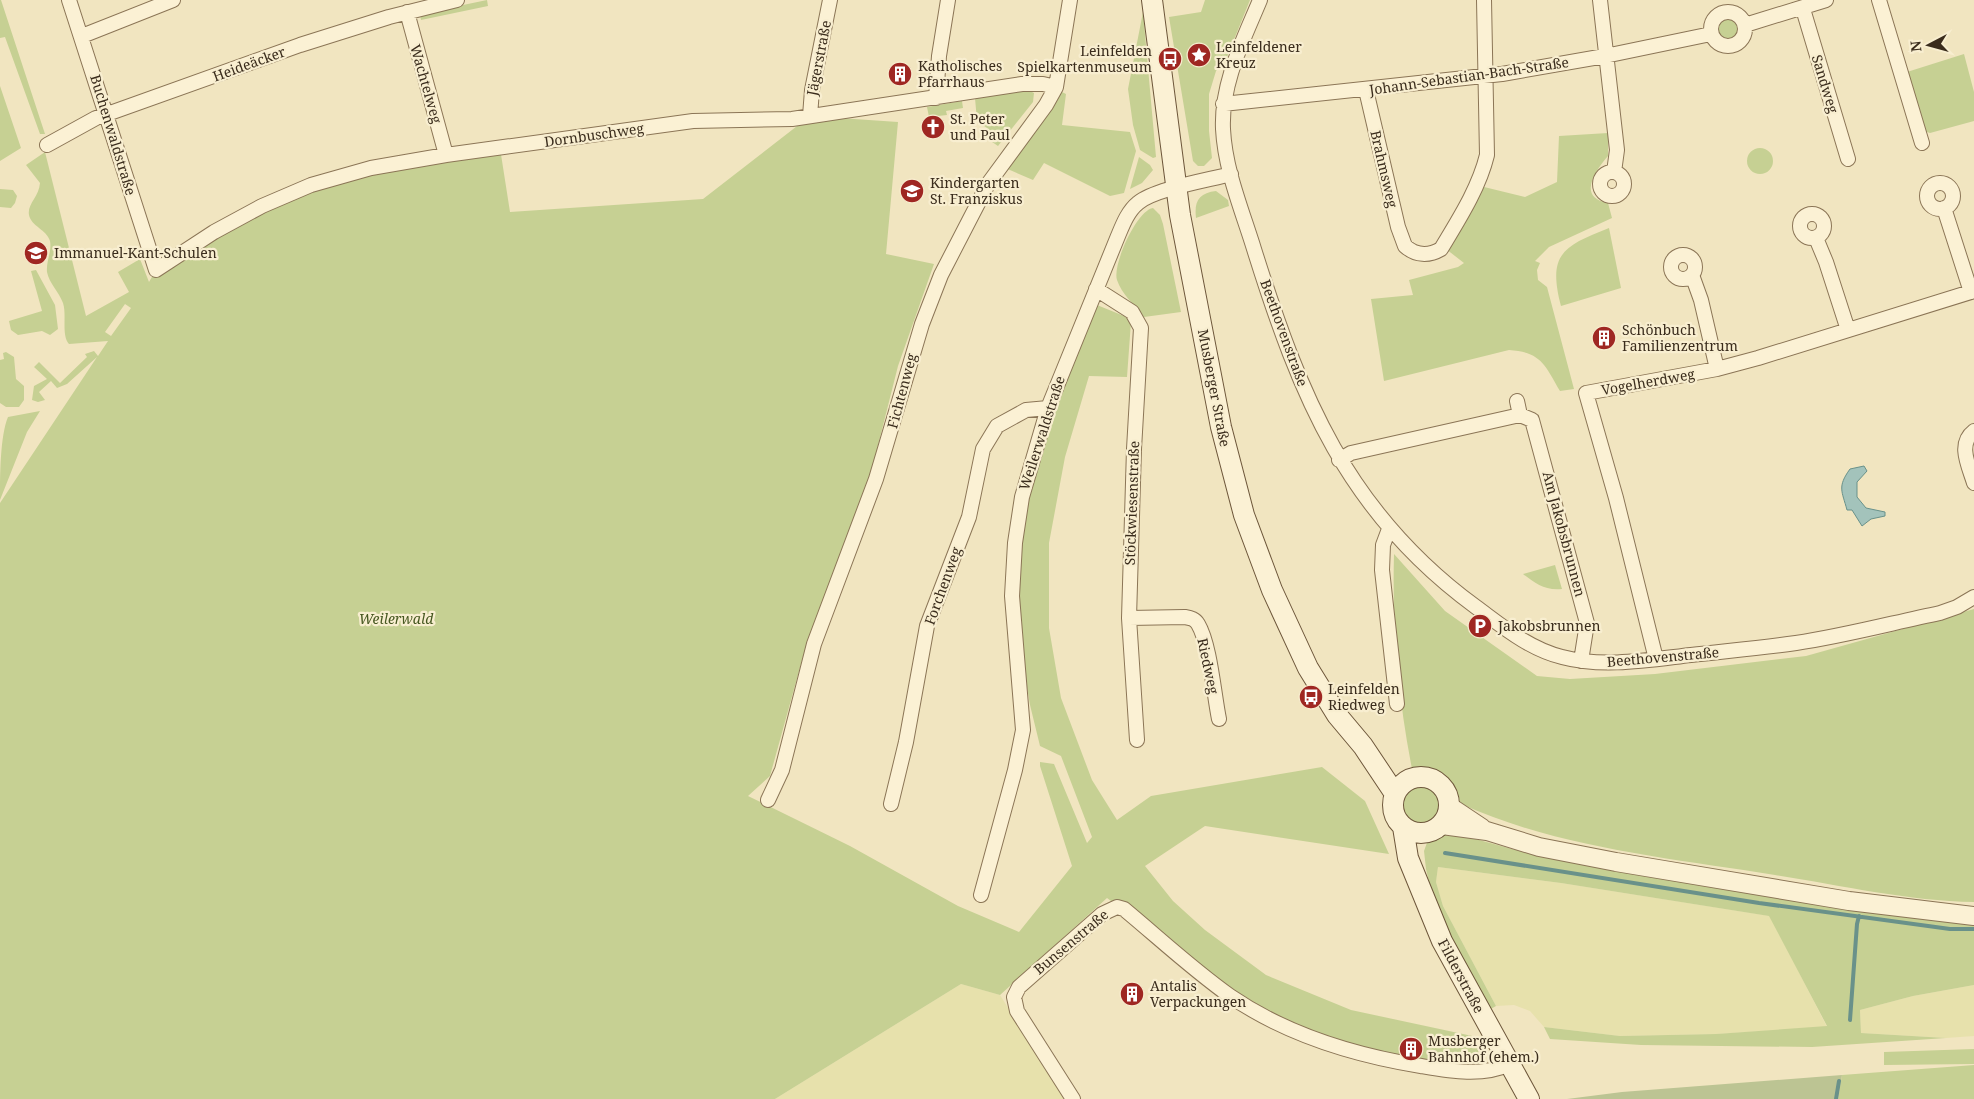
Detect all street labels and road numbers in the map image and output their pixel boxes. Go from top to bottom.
street label: Jägerstraße [802,19,835,98]
street label: Heideäcker [210,41,288,85]
street label: Wachtelweg [406,42,447,126]
street label: Johann-Sebastian-Bach-Straße [1367,52,1570,99]
street label: Sandweg [1808,52,1844,116]
street label: Buchenwaldstraße [86,72,141,198]
street label: Dornbuschweg [543,118,645,151]
street label: Brahmsweg [1366,128,1403,210]
street label: Beethovenstraße [1256,277,1313,389]
street label: Musberger Straße [1194,327,1235,448]
street label: Fichtenweg [882,351,921,431]
street label: Vogelherdweg [1600,364,1697,399]
street label: Weilerwaldstraße [1014,373,1069,492]
street label: Stöckwiesenstraße [1120,440,1143,566]
street label: Am Jakobsbrunnen [1539,469,1590,599]
street label: Forchenweg [920,544,966,627]
street label: Riedweg [1193,636,1224,696]
street label: Beethovenstraße [1606,642,1720,671]
street label: Bunsenstraße [1029,905,1112,978]
street label: Filderstraße [1434,935,1489,1016]

